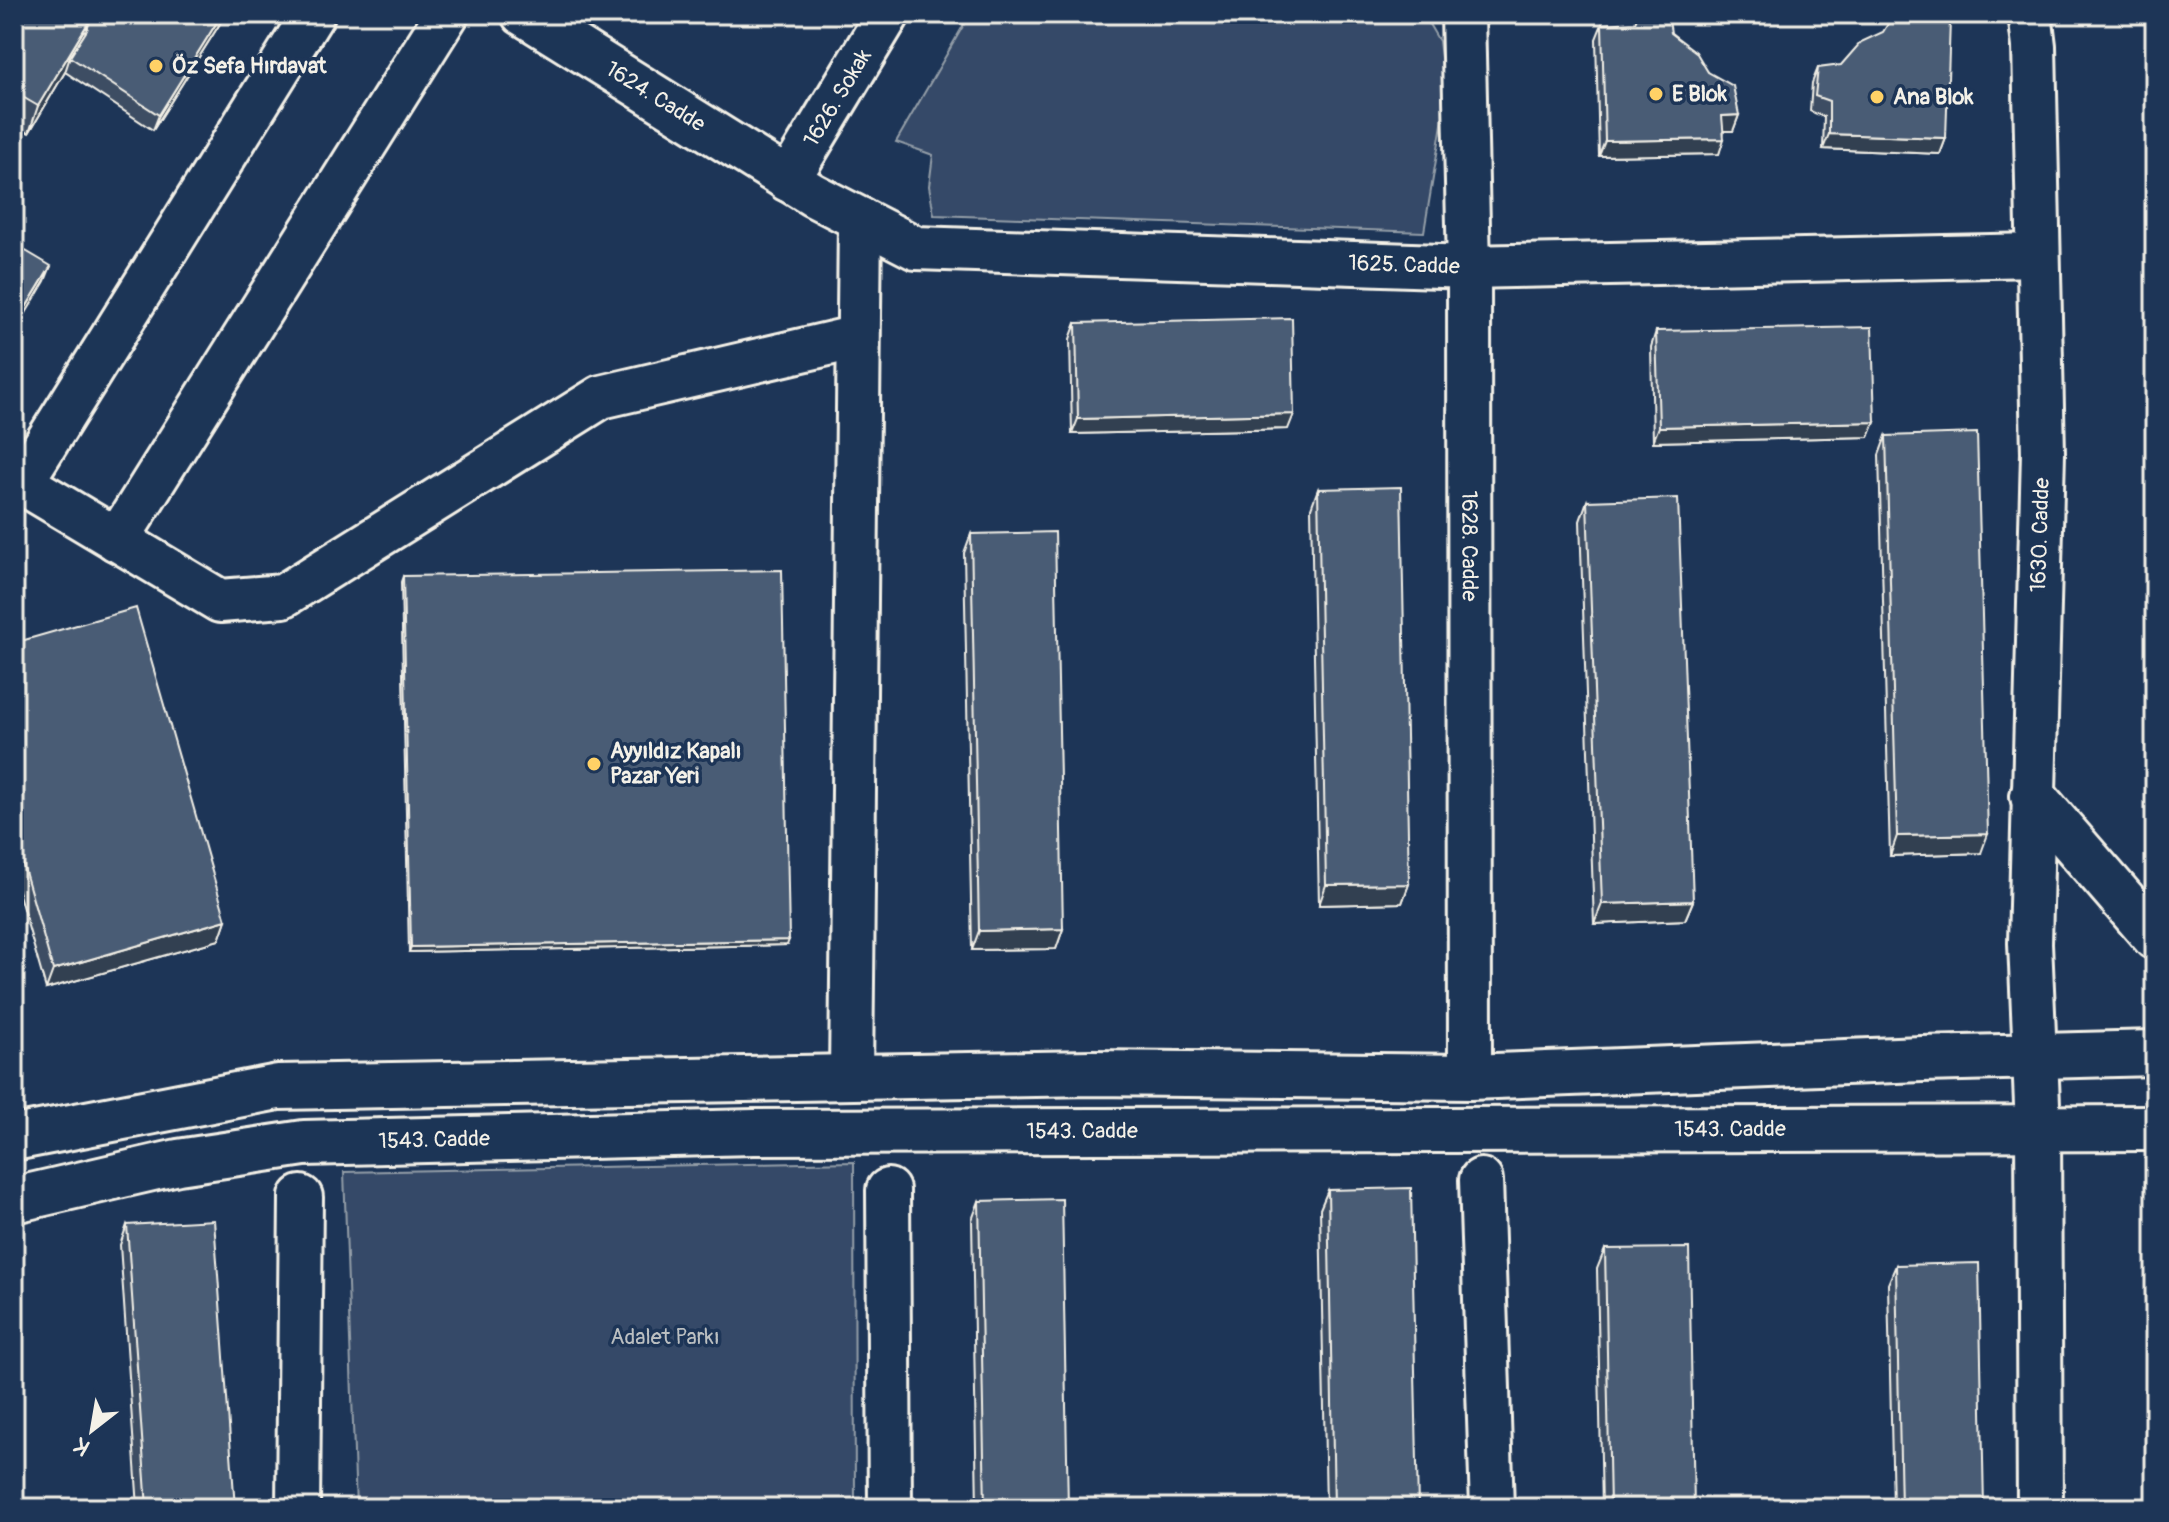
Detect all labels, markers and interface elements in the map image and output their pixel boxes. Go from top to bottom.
street label: 1626. Sokak [797,44,878,152]
place label: Öz Sefa Hırdavat [172,52,328,80]
street label: 1624. Cadde [600,55,711,138]
marker: Öz Sefa Hırdavat [147,57,165,75]
place label: E Blok [1672,80,1728,108]
place label: Ana Blok [1893,83,1974,111]
marker: E Blok [1647,85,1665,103]
marker: Ana Blok [1868,88,1886,106]
street label: 1625. Cadde [1348,249,1460,281]
street label: 1630. Cadde [2024,477,2056,593]
street label: 1628. Cadde [1455,490,1483,602]
place label: Ayyıldız Kapalı Pazar Yeri [610,737,742,790]
marker: Ayyıldız Kapalı Pazar Yeri [585,755,603,773]
street label: 1543. Cadde [1674,1115,1786,1143]
street label: 1543. Cadde [1026,1117,1138,1145]
street label: 1543. Cadde [378,1124,490,1155]
park label: Adalet Parkı [610,1323,720,1351]
north arrow [52,1390,132,1470]
text: K [69,1430,95,1462]

